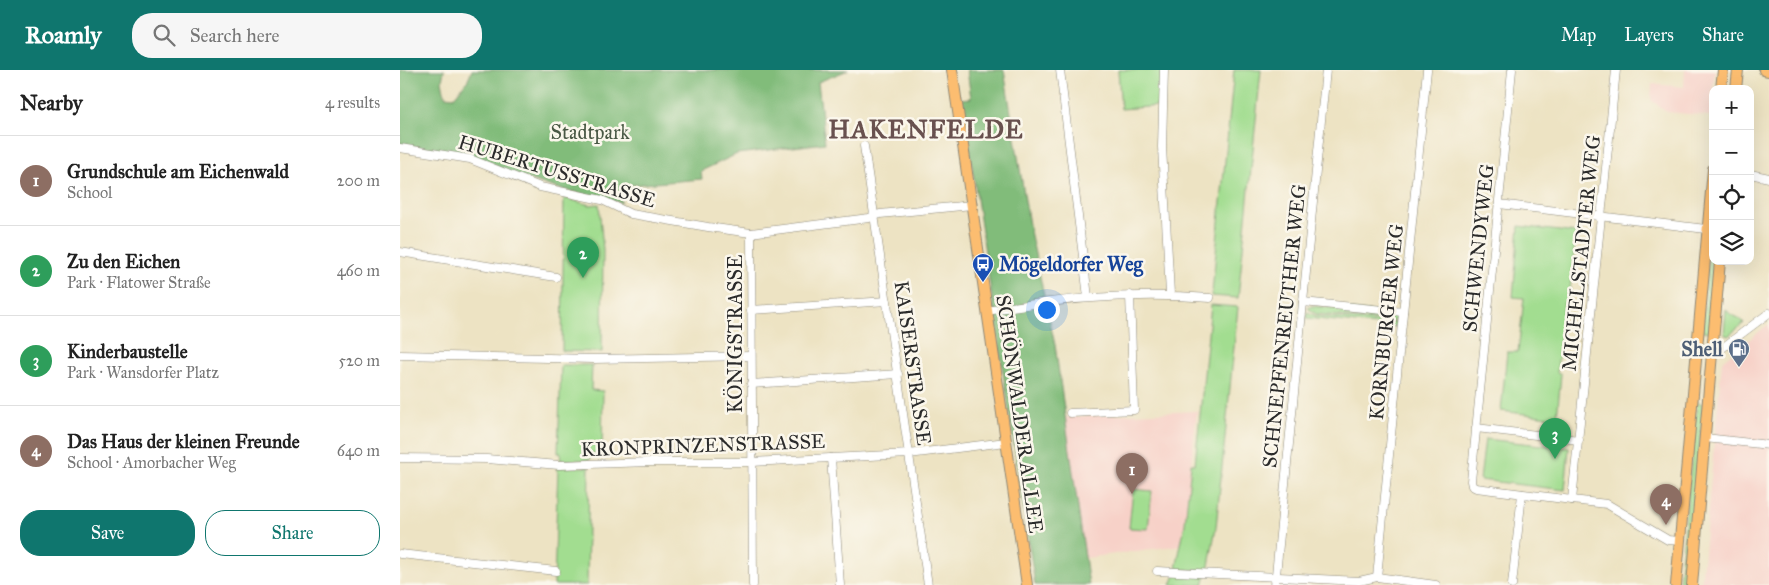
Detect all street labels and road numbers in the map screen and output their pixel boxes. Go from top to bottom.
street label: HUBERTUSSTRASSE [455,130,659,212]
street label: MICHELSTADTER WEG [1557,134,1605,372]
street label: SCHWENDYWEG [1457,163,1499,333]
street label: SCHNEPFENREUTHER WEG [1257,183,1311,469]
street label: KORNBURGER WEG [1364,223,1408,421]
street label: KÖNIGSTRASSE [723,255,747,413]
street label: KAISERSTRASSE [890,279,936,447]
street label: SCHÖNWALDER ALLEE [991,293,1049,535]
street label: KRONPRINZENSTRASSE [580,429,826,461]

